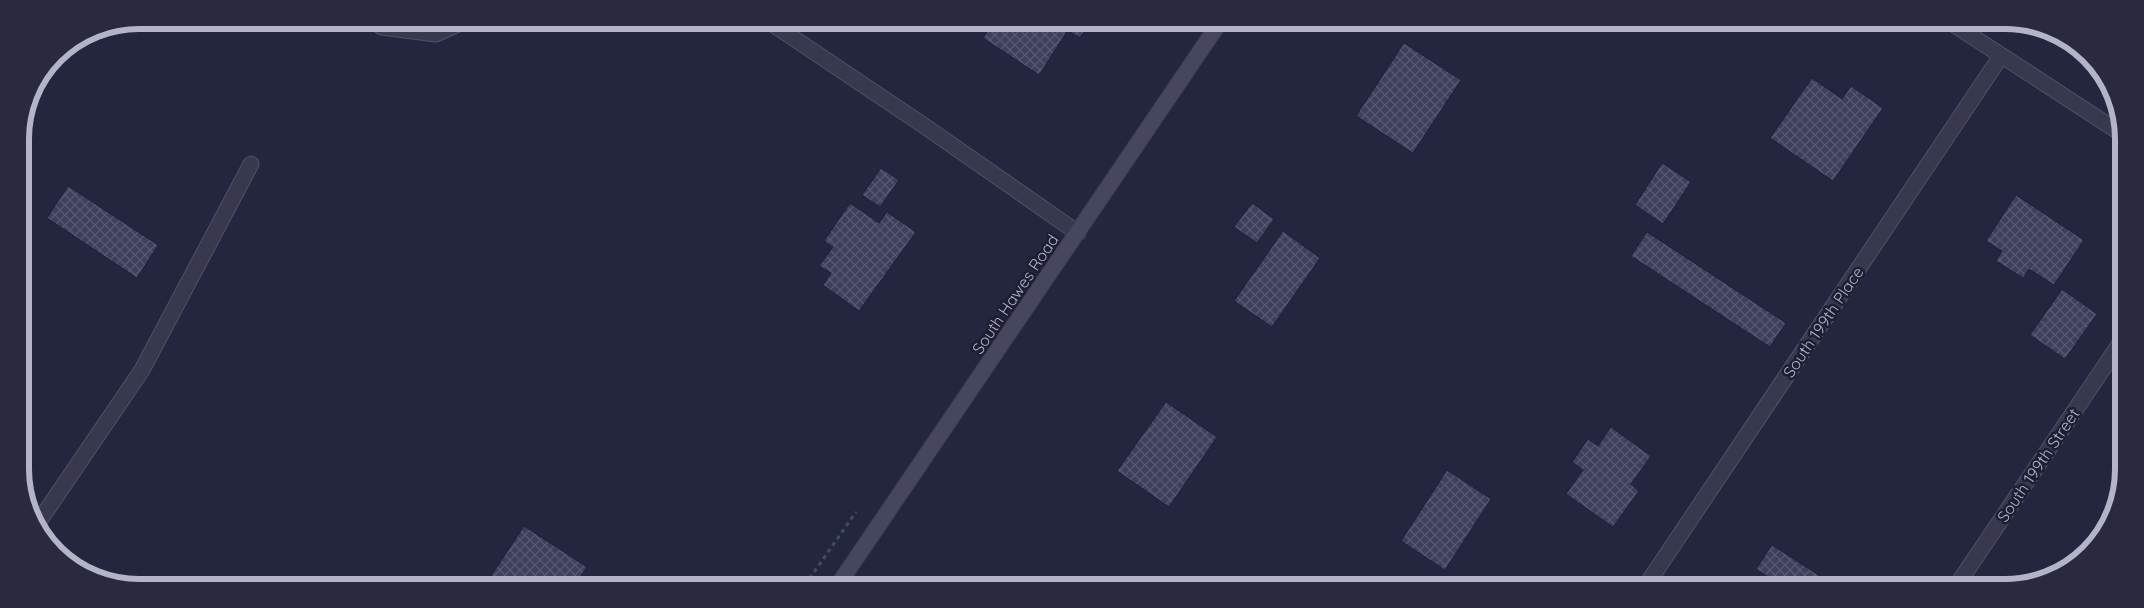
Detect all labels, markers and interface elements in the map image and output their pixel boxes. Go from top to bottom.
street label: South Hawes Road [967,230,1063,358]
street label: South 199th Place [1778,263,1868,381]
street label: South 199th Street [1993,404,2083,526]

